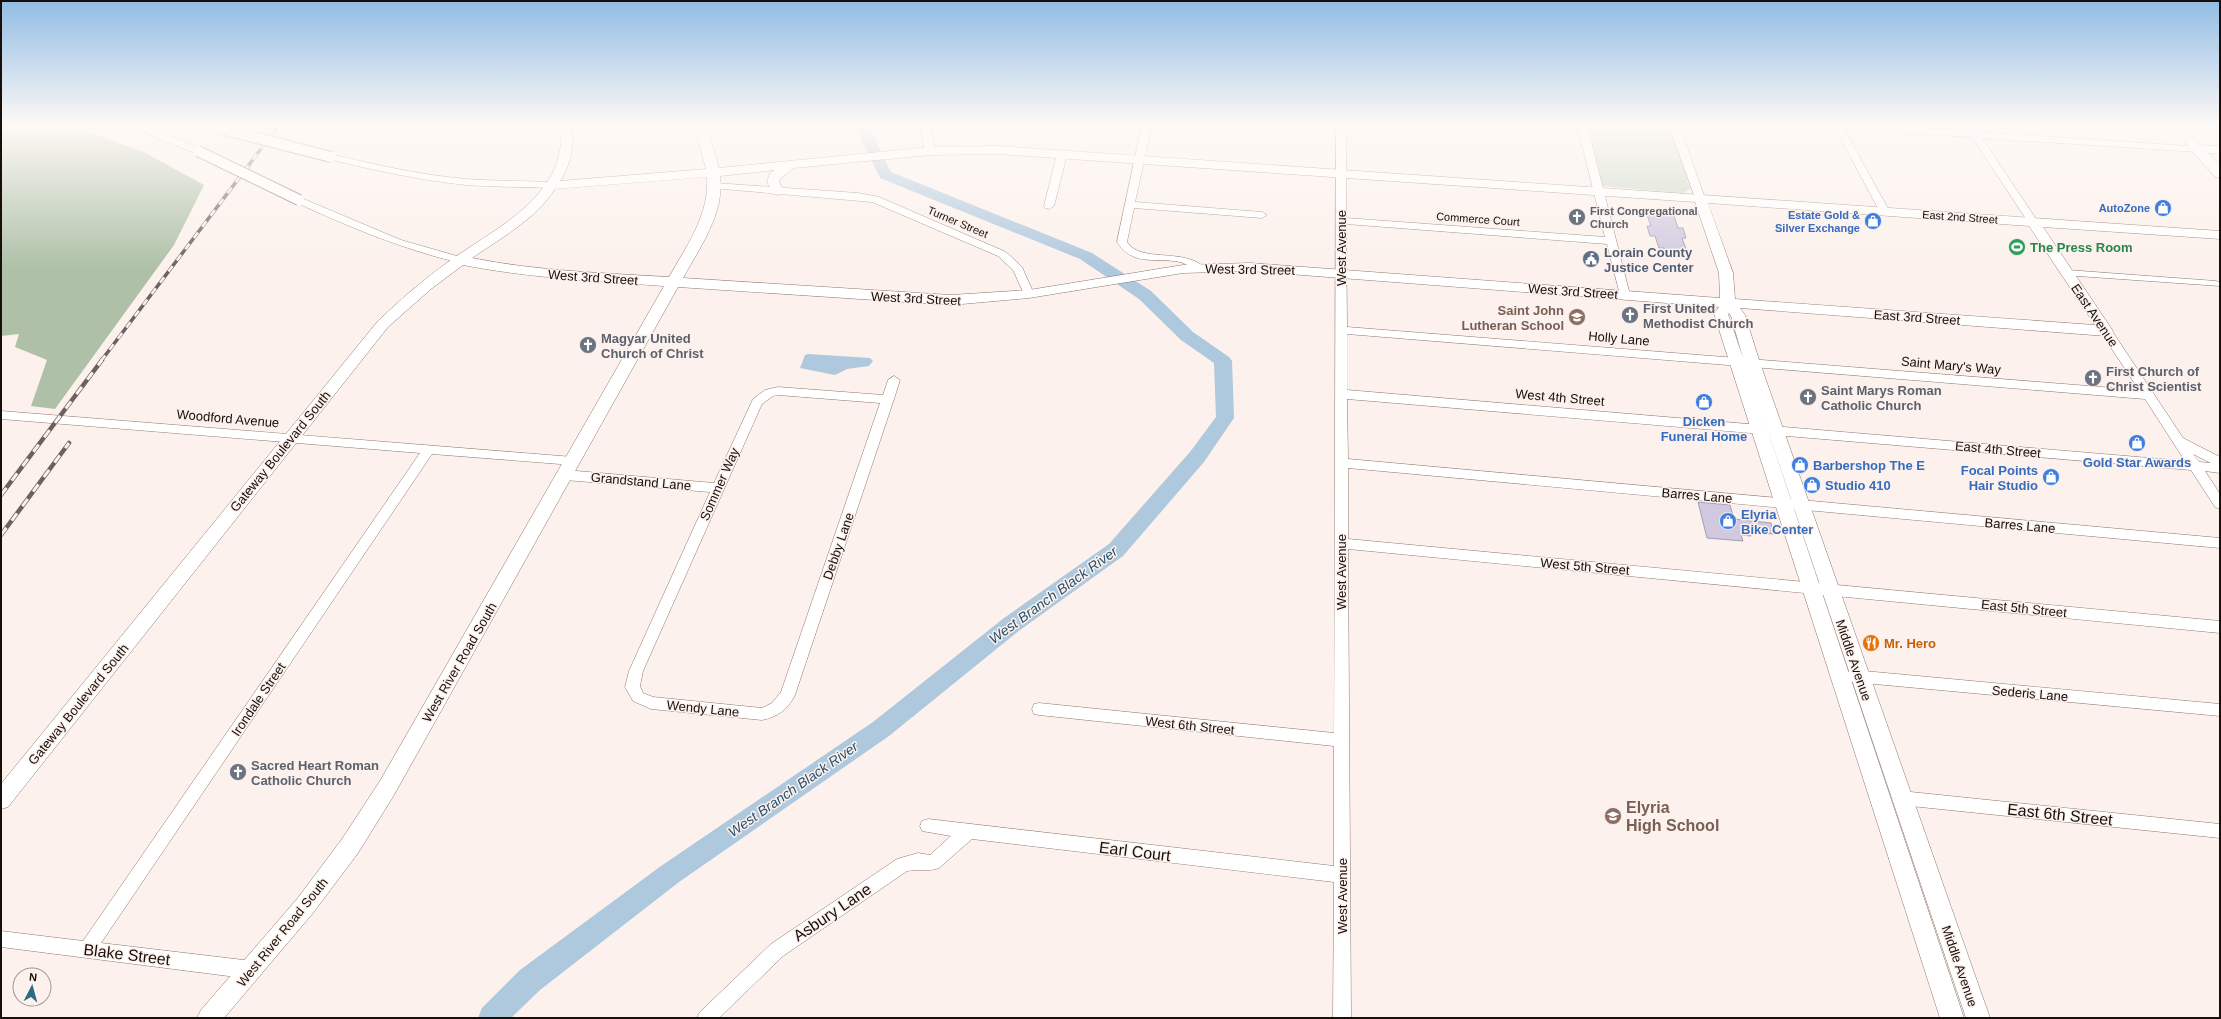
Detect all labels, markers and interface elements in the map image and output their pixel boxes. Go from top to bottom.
shop icon: AutoZone [2153,198,2173,218]
place label: AutoZone [2099,202,2150,214]
street label: Turner Street [926,204,990,240]
place label: First Congregational Church [1590,205,1698,230]
church icon: First Congregational Church [1567,207,1587,227]
street label: East 2nd Street [1922,208,1998,226]
place label: Estate Gold & Silver Exchange [1775,209,1860,234]
street label: West Avenue [1334,210,1349,286]
street label: Commerce Court [1436,210,1520,228]
shop icon: Estate Gold & Silver Exchange [1863,211,1883,231]
sports icon: The Press Room [2007,237,2027,257]
place label: The Press Room [2030,240,2133,255]
place label: Lorain County Justice Center [1604,245,1694,275]
public building icon: Lorain County Justice Center [1581,249,1601,269]
street label: West 3rd Street [1205,261,1296,278]
street label: West 3rd Street [548,267,639,288]
street label: West 3rd Street [1528,281,1619,302]
street label: East Avenue [2068,281,2121,350]
street label: West 3rd Street [871,289,962,308]
place label: First United Methodist Church [1643,301,1754,331]
place label: Saint John Lutheran School [1461,303,1564,333]
church icon: First United Methodist Church [1620,305,1640,325]
school or university icon: Saint John Lutheran School [1567,307,1587,327]
street label: East 3rd Street [1873,307,1961,328]
street label: Holly Lane [1588,328,1650,349]
place label: Magyar United Church of Christ [601,331,704,361]
church icon: Magyar United Church of Christ [578,335,598,355]
street label: Saint Mary's Way [1900,354,2002,377]
place label: First Church of Christ Scientist [2106,364,2202,394]
church icon: First Church of Christ Scientist [2083,368,2103,388]
place label: Saint Marys Roman Catholic Church [1821,383,1942,413]
street label: West 4th Street [1515,386,1606,409]
church icon: Saint Marys Roman Catholic Church [1798,387,1818,407]
street label: Gateway Boulevard South [227,388,334,515]
shop icon: Dicken Funeral Home [1694,392,1714,412]
street label: Woodford Avenue [176,407,280,430]
place label: Dicken Funeral Home [1661,414,1747,444]
shop icon: Gold Star Awards [2127,433,2147,453]
street label: East 4th Street [1954,438,2042,461]
street label: Sommer Way [697,445,742,523]
shop icon: Barbershop The E [1790,455,1810,475]
place label: Gold Star Awards [2083,455,2191,470]
place label: Barbershop The E [1813,458,1925,473]
place label: Focal Points Hair Studio [1961,463,2038,493]
shop icon: Focal Points Hair Studio [2041,467,2061,487]
street label: Grandstand Lane [590,470,692,493]
shop icon: Studio 410 [1802,475,1822,495]
place label: Studio 410 [1825,478,1891,493]
street label: Barres Lane [1661,485,1733,506]
place label: Elyria Bike Center [1741,507,1813,537]
street label: Debby Lane [820,511,857,582]
shop icon: Elyria Bike Center [1718,511,1738,531]
street label: Barres Lane [1984,515,2056,536]
street label: West Avenue [1334,534,1349,610]
water label: West Branch Black River [986,542,1121,647]
street label: West 5th Street [1540,555,1631,578]
street label: East 5th Street [1980,597,2068,620]
street label: West River Road South [419,600,500,725]
street label: Middle Avenue [1833,618,1874,703]
restaurant icon: Mr. Hero [1861,633,1881,653]
place label: Mr. Hero [1884,636,1936,651]
street label: Gateway Boulevard South [25,641,132,768]
street label: Irondale Street [228,659,289,739]
street label: Sederis Lane [1991,683,2069,704]
street label: Wendy Lane [666,697,740,720]
street label: West 6th Street [1145,713,1236,738]
water label: West Branch Black River [725,737,862,840]
place label: Sacred Heart Roman Catholic Church [251,758,379,788]
church icon: Sacred Heart Roman Catholic Church [228,762,248,782]
place label: Elyria High School [1626,799,1719,834]
street label: East 6th Street [2006,801,2114,829]
school or university icon: Elyria High School [1603,806,1623,826]
street label: Earl Court [1098,839,1172,864]
street label: West Avenue [1335,858,1350,934]
street label: West River Road South [234,875,331,990]
street label: Asbury Lane [790,880,874,945]
street label: Middle Avenue [1939,924,1980,1009]
street label: Blake Street [83,941,172,968]
north arrow [12,967,52,1007]
text: N [28,971,38,983]

